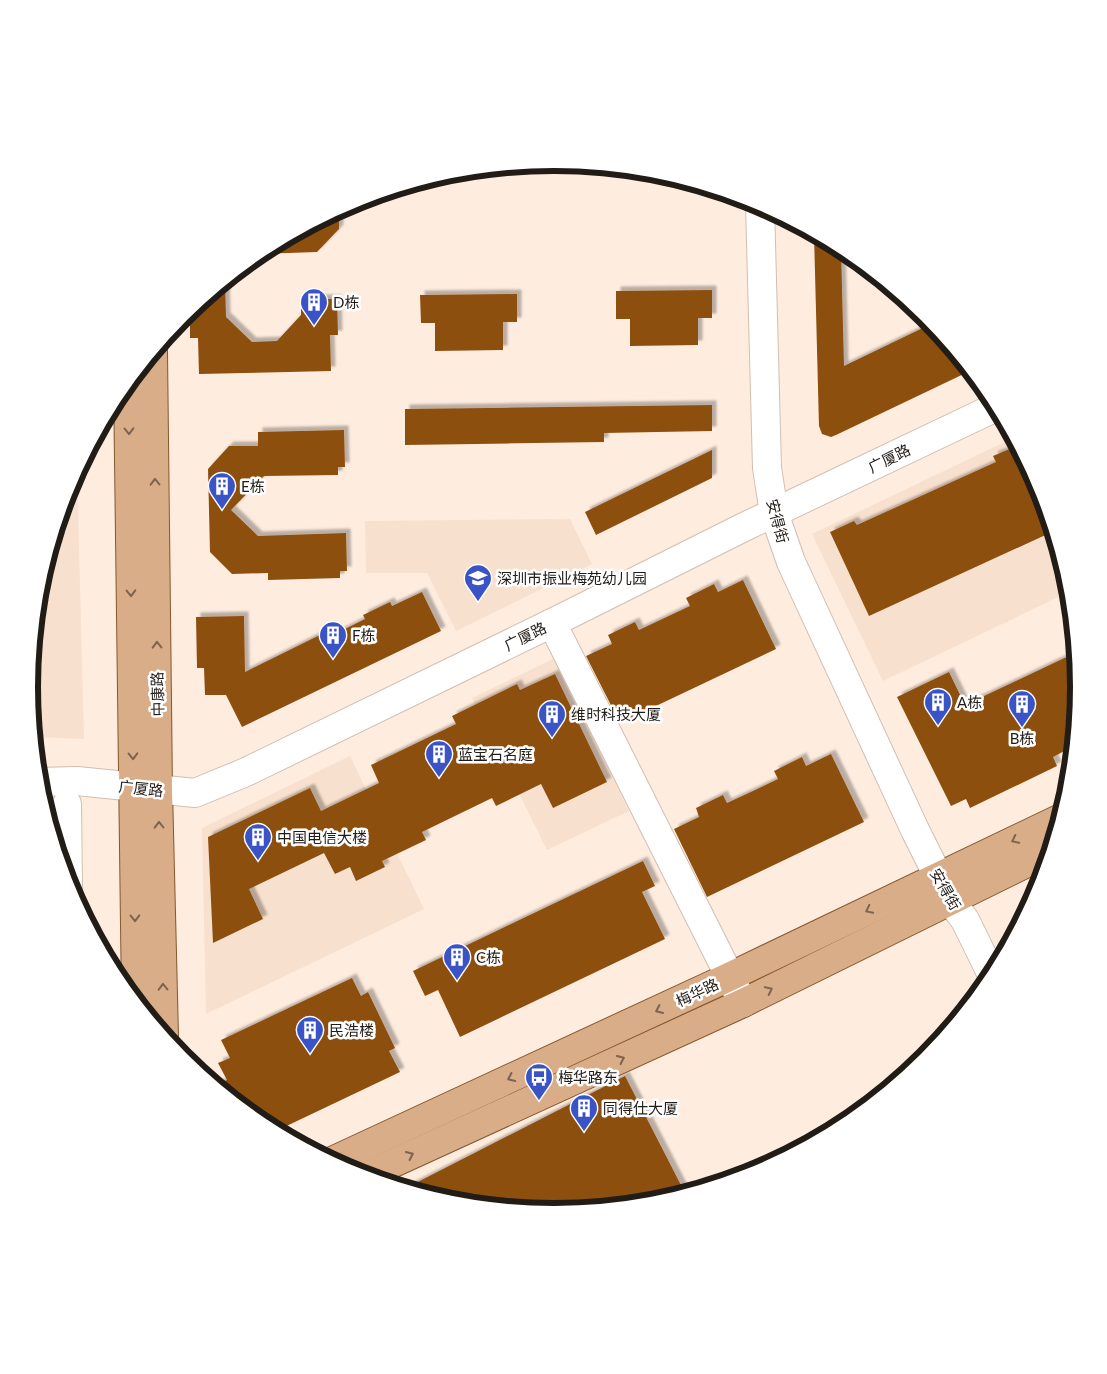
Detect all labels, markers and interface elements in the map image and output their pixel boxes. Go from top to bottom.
building icon: D栋 [299,287,329,326]
place label: D栋 [333,293,359,311]
one-way arrow [124,428,134,435]
street label: 广厦路 [865,440,913,476]
building icon: E栋 [207,471,237,510]
place label: E栋 [241,477,265,495]
one-way arrow [150,478,160,486]
street label: 安得街 [763,497,793,545]
school or university icon: 深圳市振业梅苑幼儿园 [463,563,493,602]
place label: 深圳市振业梅苑幼儿园 [497,569,647,587]
one-way arrow [126,590,136,598]
street label: 广厦路 [501,618,549,654]
building icon: F栋 [318,620,348,659]
place label: F栋 [352,626,375,644]
one-way arrow [152,640,162,648]
street label: 中康路 [148,671,166,717]
building icon: A栋 [923,687,953,726]
building icon: B栋 [1007,689,1037,728]
place label: A栋 [957,693,982,711]
building icon: 维时科技大厦 [537,699,567,738]
place label: 维时科技大厦 [571,705,661,723]
place label: B栋 [1010,729,1034,747]
building icon: 蓝宝石名庭 [424,739,454,778]
place label: 蓝宝石名庭 [458,745,533,763]
one-way arrow [128,752,139,760]
street label: 广厦路 [118,777,164,799]
one-way arrow [154,820,164,828]
building icon: 中国电信大楼 [243,822,273,861]
place label: 中国电信大楼 [277,828,367,846]
one-way arrow [1012,834,1021,844]
street label: 安得街 [927,865,965,913]
one-way arrow [865,904,874,915]
one-way arrow [130,915,140,923]
building icon: C栋 [442,942,472,981]
place label: C栋 [476,948,501,966]
street label: 梅华路 [673,974,721,1010]
one-way arrow [158,983,168,990]
one-way arrow [763,986,772,996]
one-way arrow [655,1003,664,1014]
building icon: 民浩楼 [295,1015,325,1054]
place label: 民浩楼 [329,1021,374,1039]
one-way arrow [616,1054,625,1065]
bus stop icon: 梅华路东 [524,1062,554,1101]
place label: 梅华路东 [558,1068,618,1086]
one-way arrow [507,1072,516,1082]
building icon: 同得仕大厦 [569,1093,599,1132]
place label: 同得仕大厦 [603,1099,678,1117]
one-way arrow [405,1151,414,1162]

